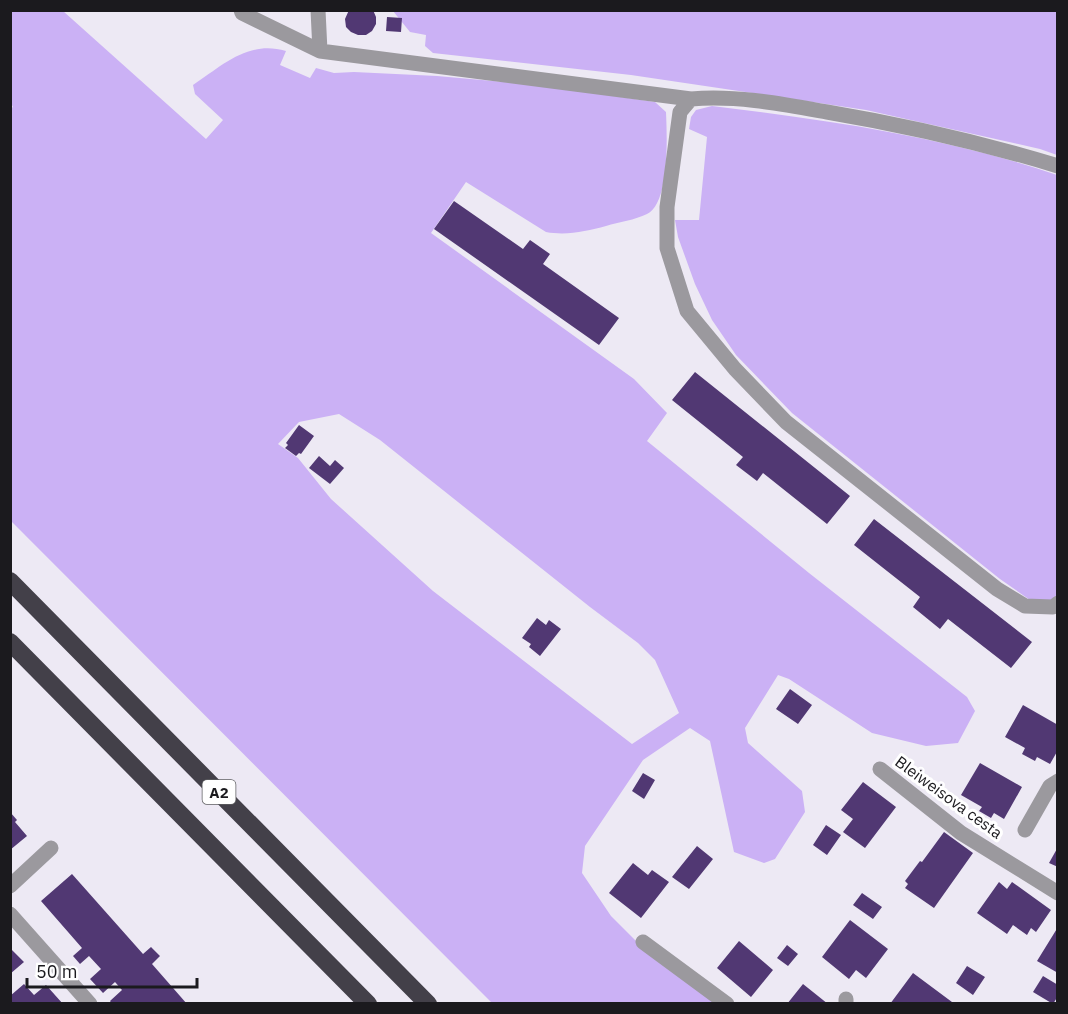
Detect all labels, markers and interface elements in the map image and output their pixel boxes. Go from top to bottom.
street label: Bleiweisova cesta [891,751,1007,843]
road number: A2 [202,780,236,804]
scale bar [27,951,196,989]
text: 50 m [36,960,78,983]

